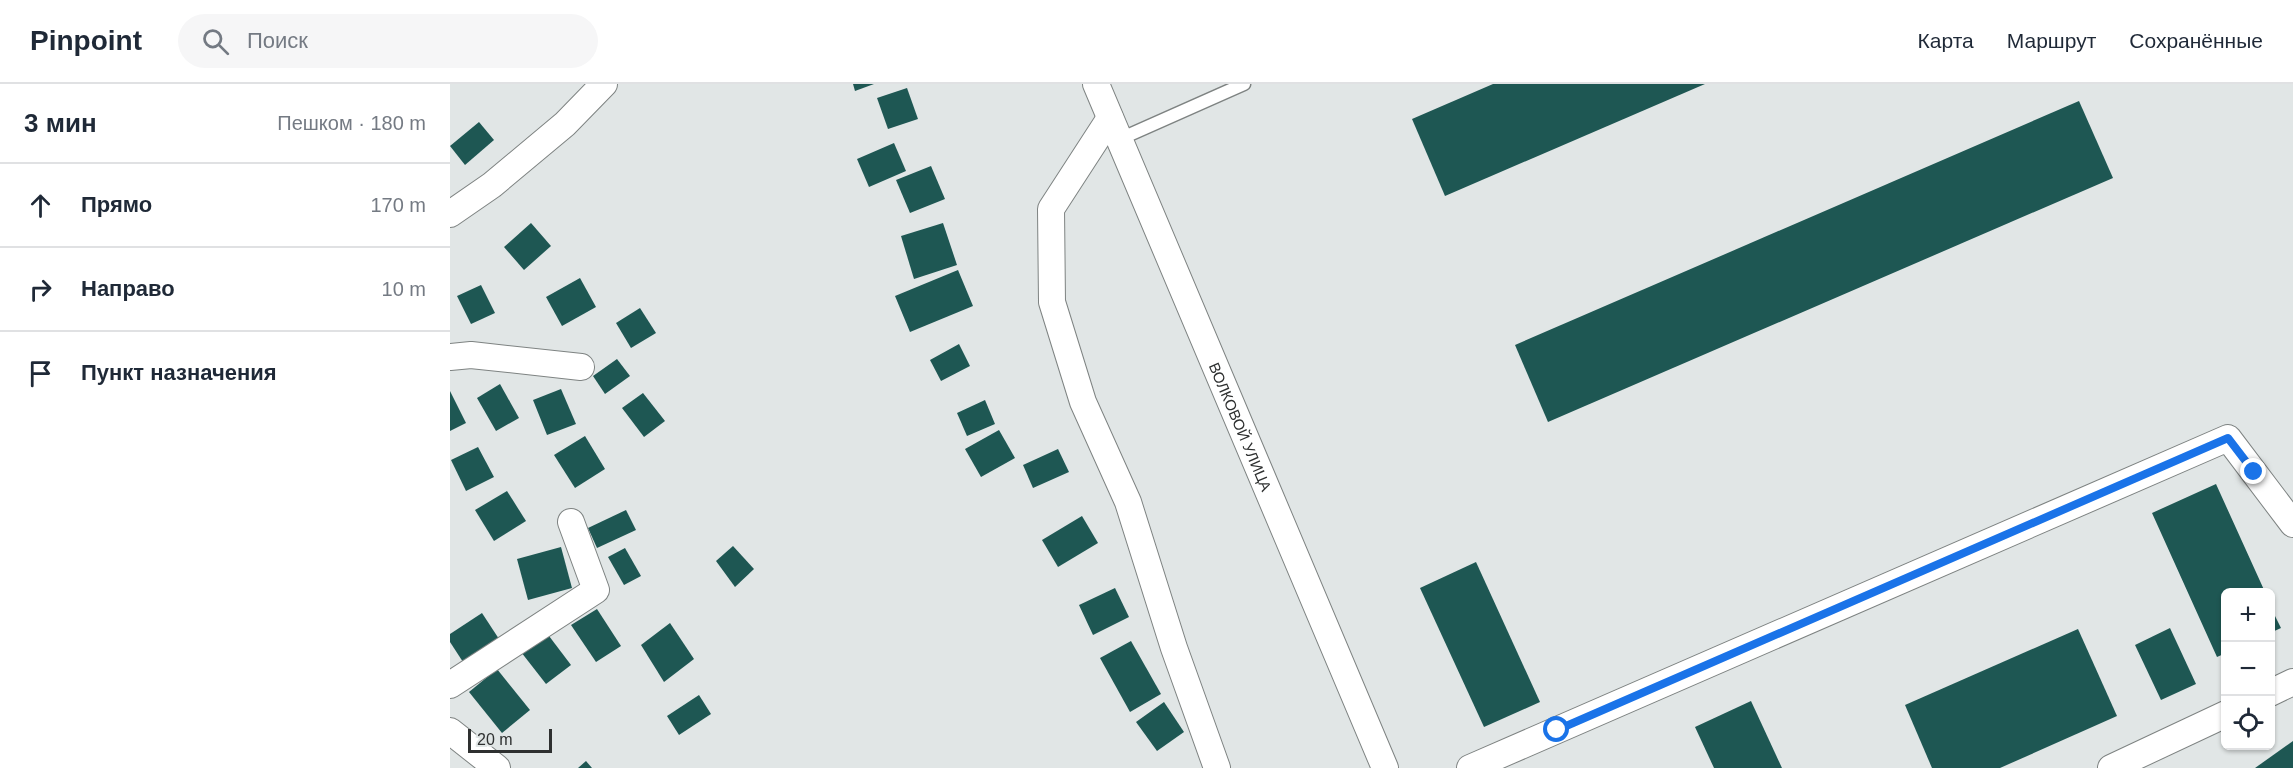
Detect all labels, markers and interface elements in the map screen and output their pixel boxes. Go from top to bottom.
search box [178,14,598,68]
text: Pinpoint [30,25,142,56]
icon: search [199,25,232,58]
text: Поиск [247,28,308,53]
text: Карта [1918,29,1974,52]
text: Маршрут [2007,29,2096,52]
text: Сохранённые [2129,29,2263,52]
text: 3 мин [24,108,97,138]
text: Пешком · 180 m [277,112,426,134]
icon: ahead [24,189,57,222]
text: Прямо [81,192,152,217]
text: 170 m [370,194,426,216]
icon: right [24,273,57,306]
text: Направо [81,276,175,301]
text: 10 m [382,278,426,300]
icon: arrive [24,357,57,390]
text: Пункт назначения [81,360,277,385]
street label: ВОЛКОВОЙ УЛИЦА [1206,360,1275,494]
route end [2240,458,2266,484]
map controls [2221,588,2275,750]
button: + [2221,588,2275,642]
button: − [2221,642,2275,696]
button: locate [2221,696,2275,750]
route start [1543,716,1569,742]
scale bar [468,726,552,754]
text: 20 m [477,731,513,748]

